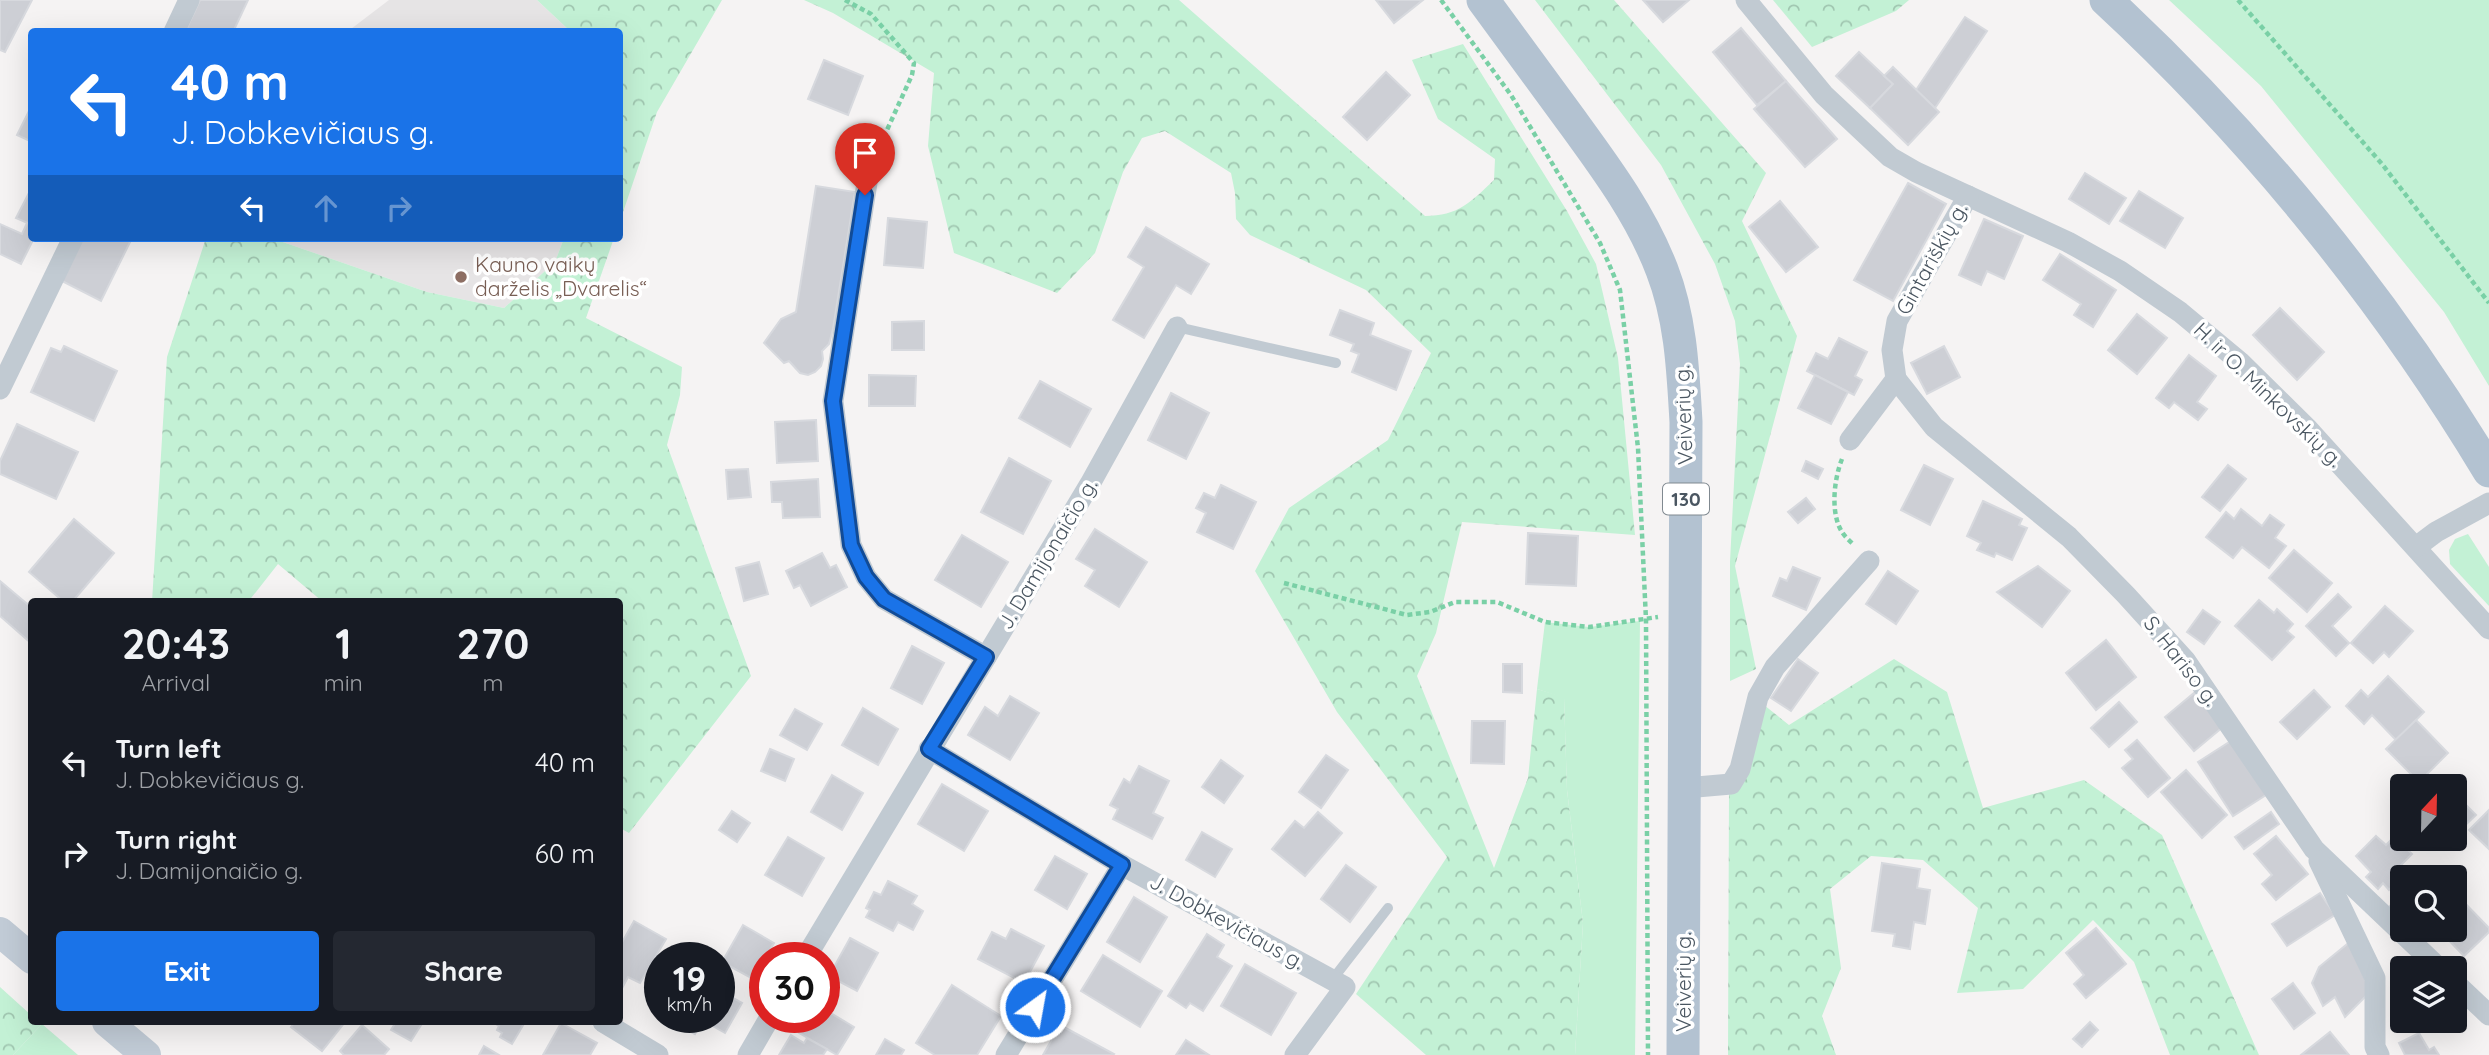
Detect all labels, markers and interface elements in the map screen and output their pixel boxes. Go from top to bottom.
text: 40 m [171,51,289,112]
icon: left [56,56,147,147]
text: J. Dobkevičiaus g. [171,112,434,152]
pin [835,123,895,195]
icon: arrive [846,134,884,172]
icon: left [234,189,272,227]
icon: ahead [307,189,345,227]
icon: right [380,189,418,227]
street label: Gintariškių g. [1890,198,1973,319]
place label: Kauno vaikų darželis „Dvarelis“ [475,251,647,301]
marker: Kauno vaikų darželis „Dvarelis“ [453,269,469,285]
street label: H. ir O. Minkovskių g. [2189,316,2349,472]
street label: Veiverių g. [1668,365,1698,465]
street label: J. Damijonaičio g. [992,473,1102,634]
road number: 130 [1663,484,1709,514]
street label: S. Hariso g. [2139,610,2225,711]
text: 20:43 [122,617,230,670]
text: 1 [335,617,351,670]
text: 270 [457,617,529,670]
text: Arrival [141,668,210,697]
text: min [324,668,363,697]
text: m [482,668,503,697]
text: Turn left [115,732,222,765]
icon: left [56,744,94,782]
text: 40 m [535,746,595,779]
text: J. Dobkevičiaus g. [115,765,304,794]
north arrow [2390,774,2468,850]
map controls [2390,774,2467,1033]
text: Turn right [115,823,237,856]
icon: right [56,835,94,873]
text: 60 m [535,837,595,870]
text: J. Damijonaičio g. [115,856,303,885]
button: search [2390,865,2467,942]
street label: J. Dobkevičiaus g. [1146,868,1309,974]
button: Exit [56,931,319,1011]
button: Share [333,931,595,1011]
street label: Veiverių g. [1670,932,1696,1032]
speed limit sign: 30 [749,942,840,1033]
text: 19 [673,956,706,1000]
button: layers [2390,956,2467,1033]
position arrow [998,970,1072,1044]
text: km/h [667,993,712,1016]

